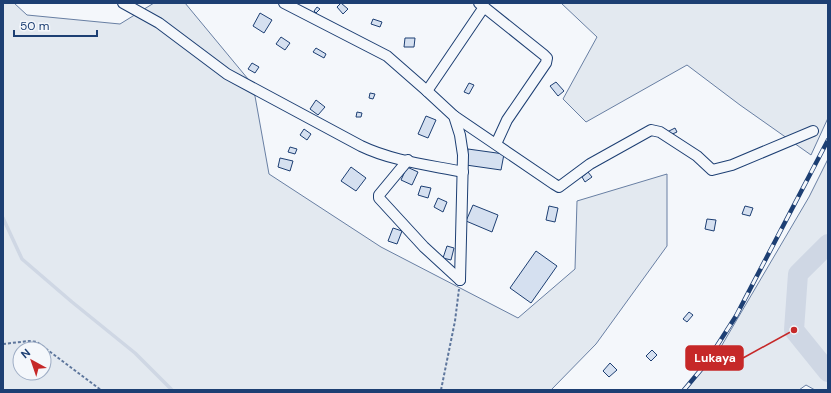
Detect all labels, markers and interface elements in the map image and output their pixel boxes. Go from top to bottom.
scale bar [14,12,97,38]
text: 50 m [20,18,49,34]
north arrow [12,341,52,381]
text: N [18,345,33,361]
callout: Lukaya [686,346,743,370]
text: Lukaya [694,350,736,366]

